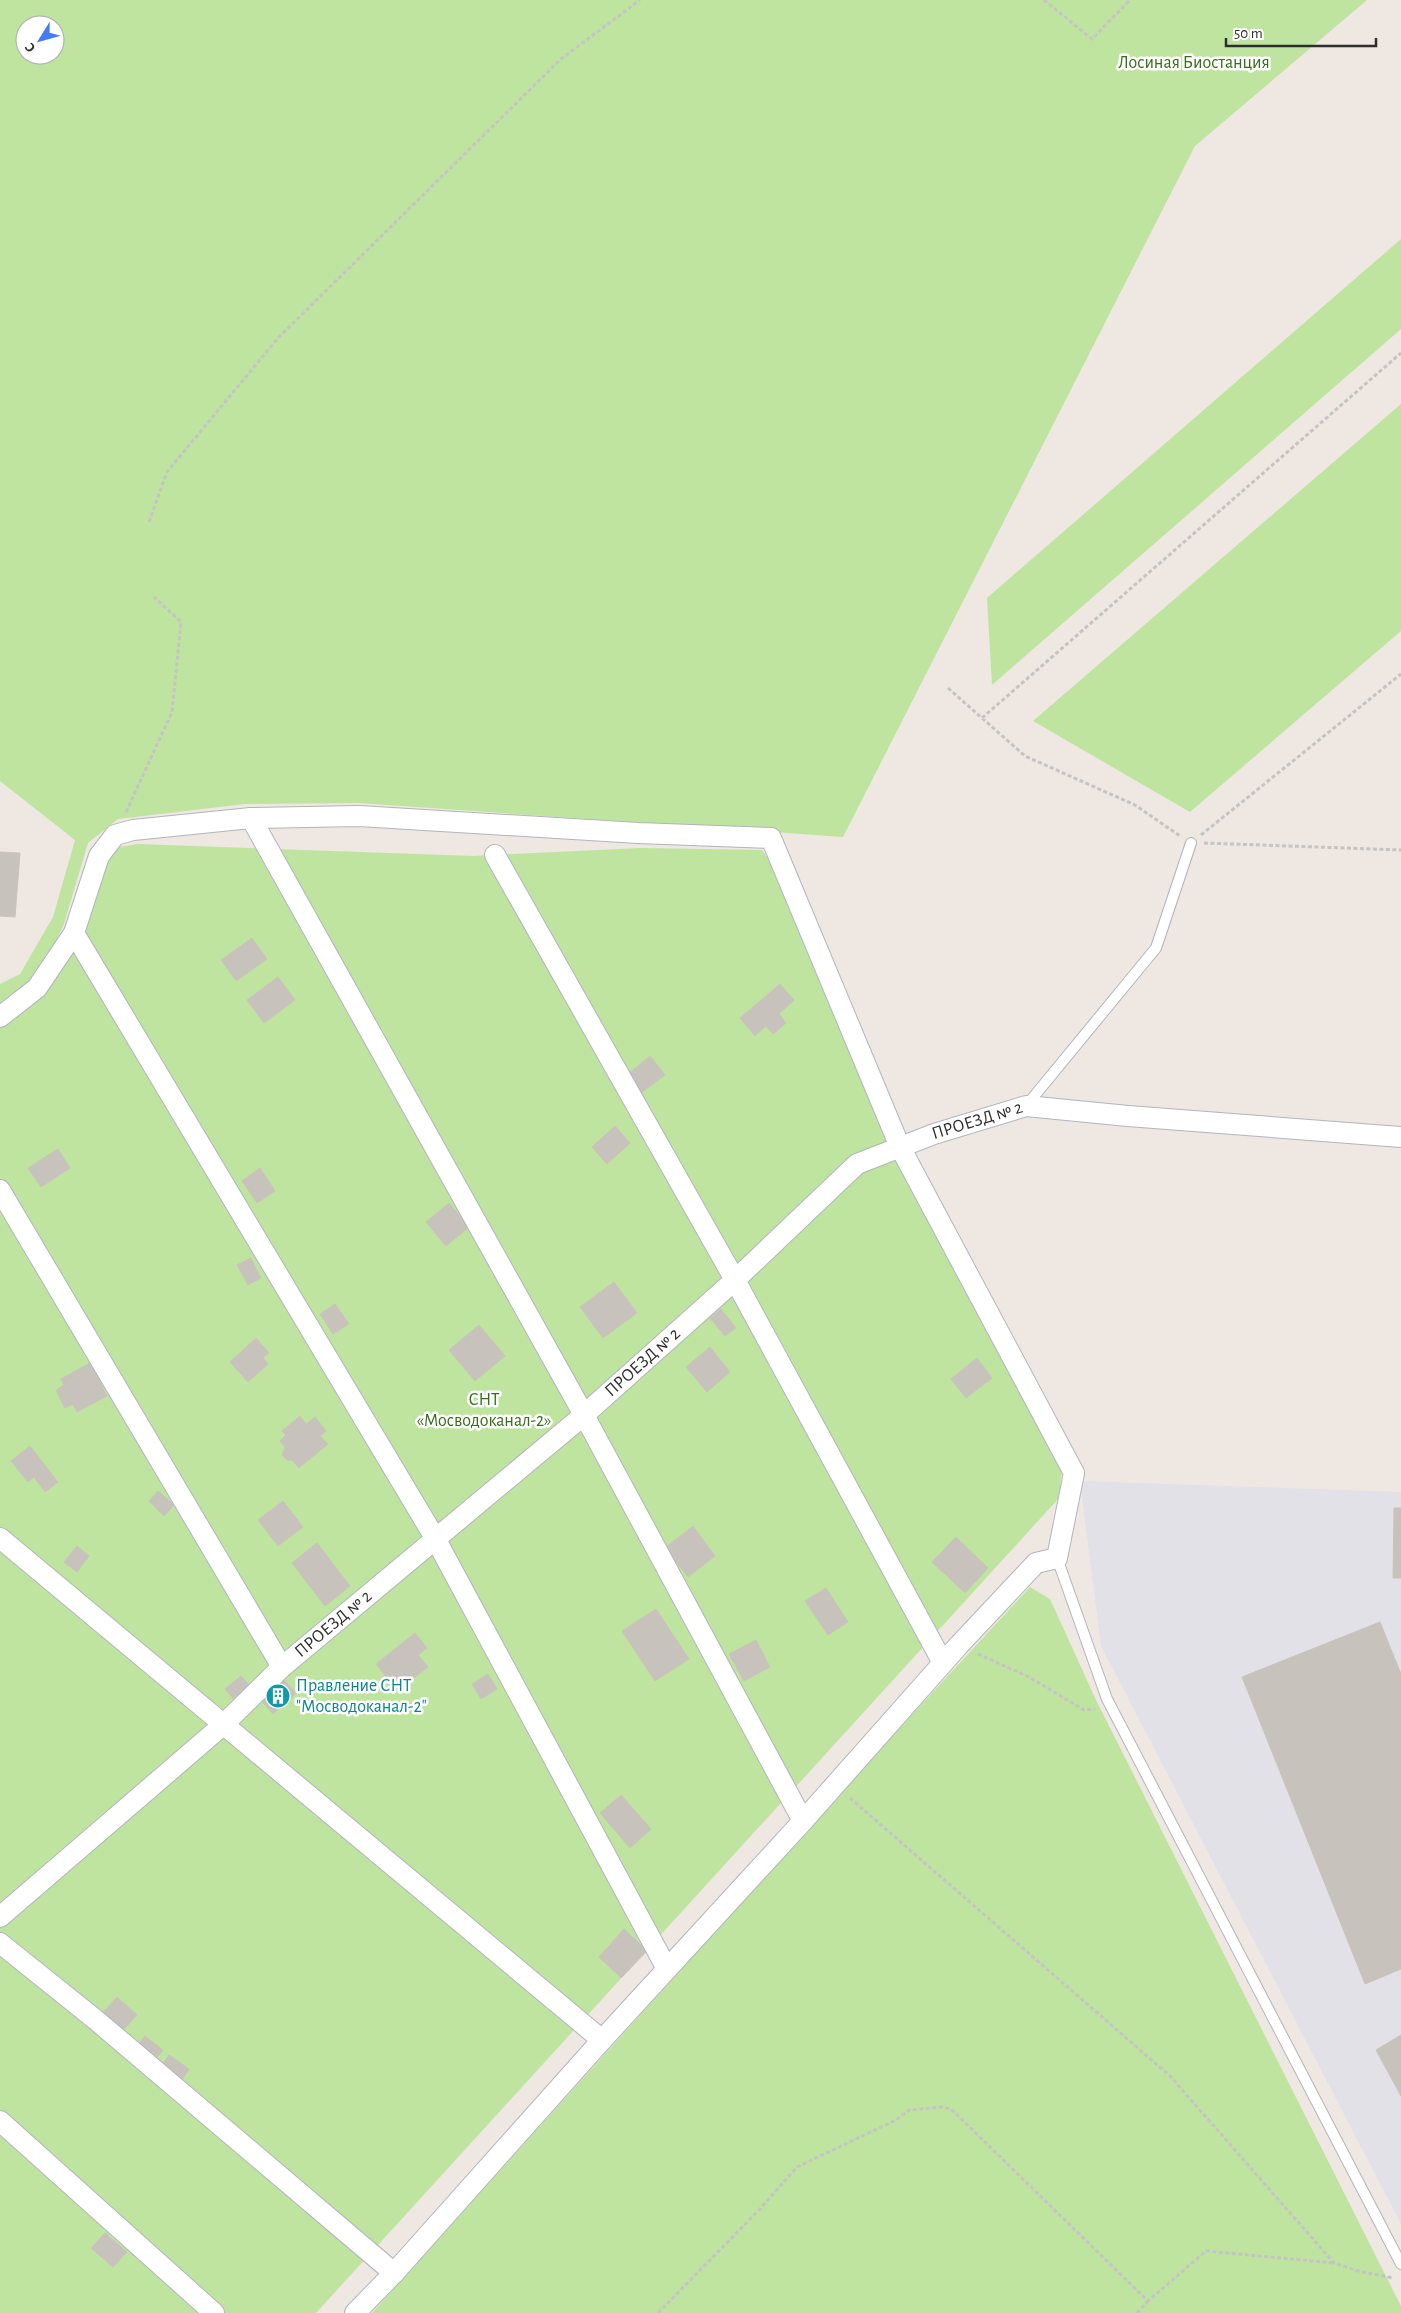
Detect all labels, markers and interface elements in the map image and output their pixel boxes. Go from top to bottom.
north arrow [15,15,65,65]
scale bar [1226,15,1376,47]
text: 50 m [1234,26,1263,41]
text: С [22,40,38,55]
park label: Лосиная Биостанция [1118,54,1270,72]
street label: ПРОЕЗД № 2 [930,1099,1025,1143]
street label: ПРОЕЗД № 2 [602,1325,684,1401]
park label: СНТ «Мосводоканал-2» [417,1391,551,1430]
street label: ПРОЕЗД № 2 [292,1587,375,1661]
place label: Правление СНТ "Мосводоканал-2" [296,1677,427,1716]
building icon: Правление СНТ "Мосводоканал-2" [265,1683,291,1709]

